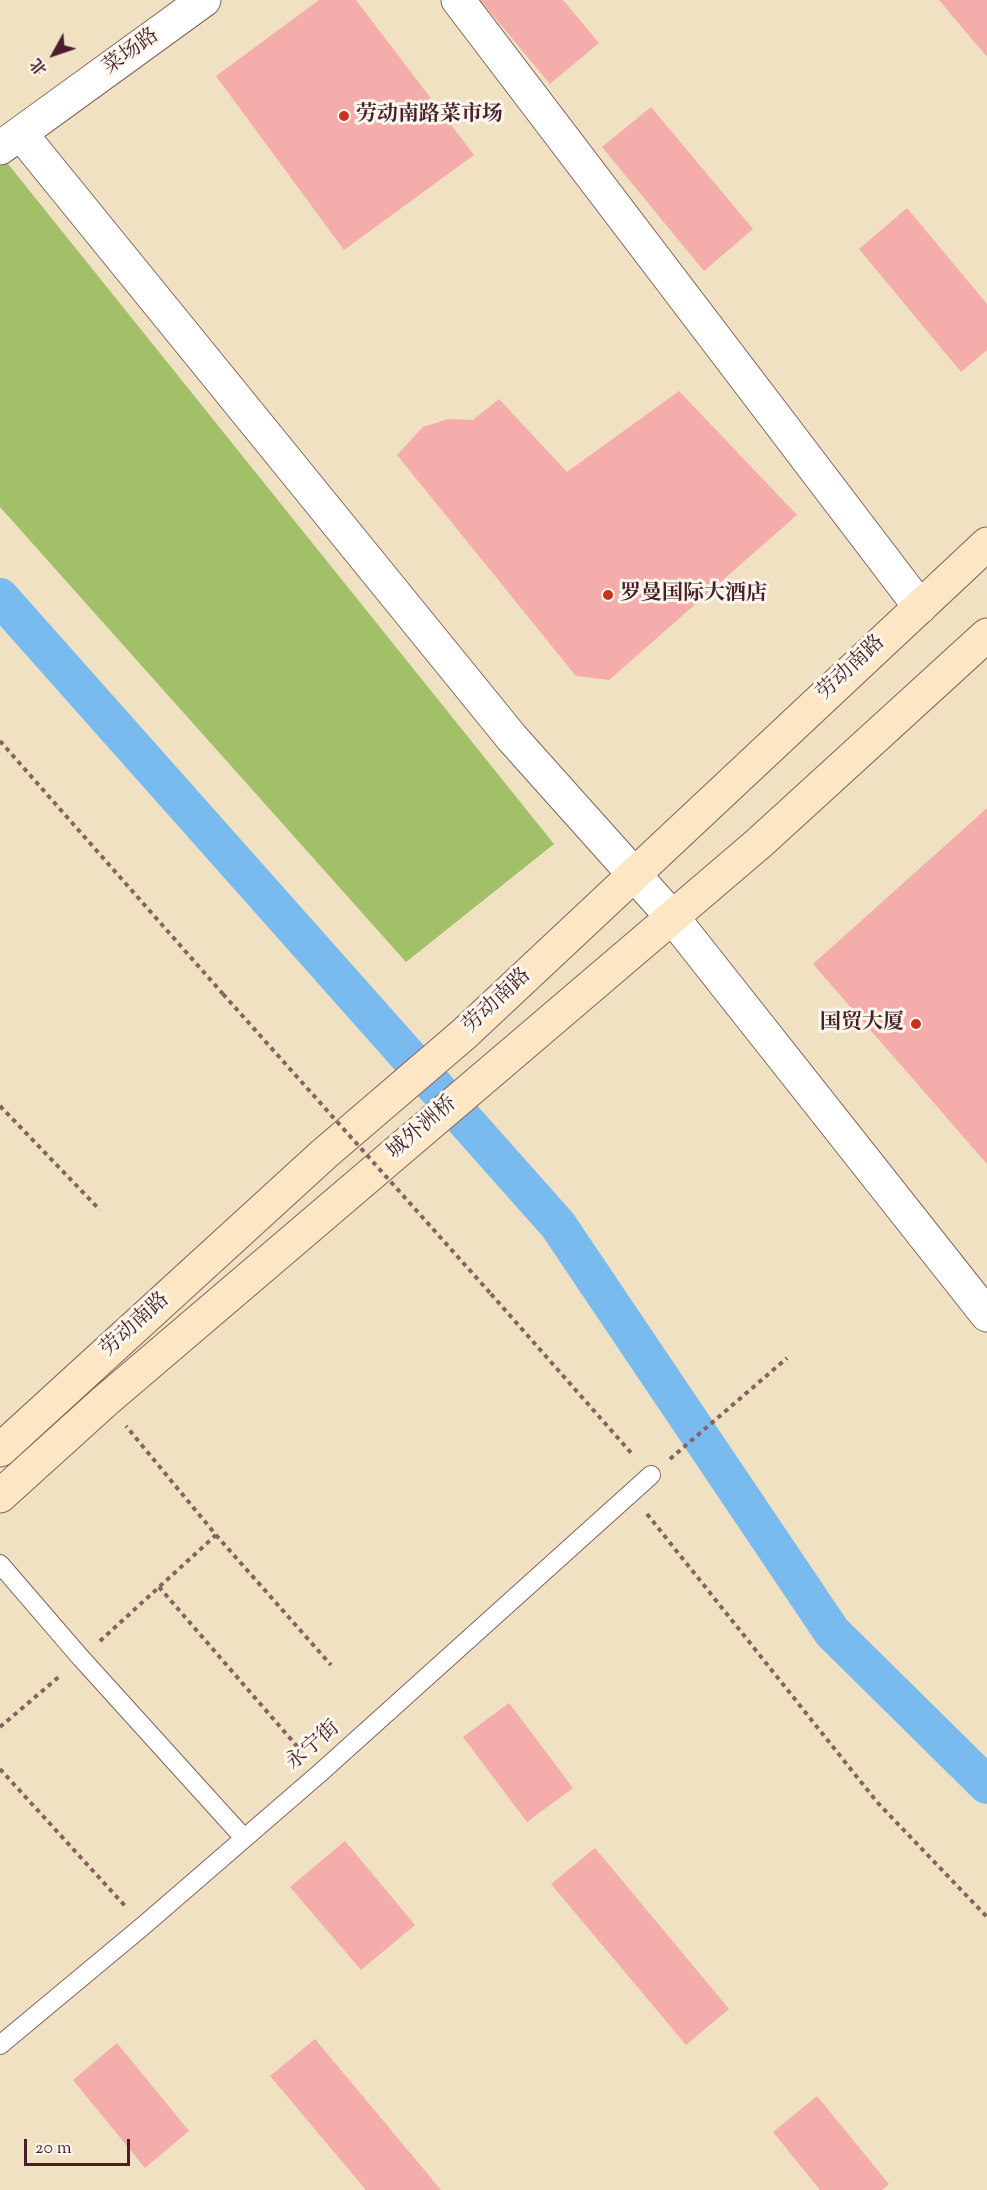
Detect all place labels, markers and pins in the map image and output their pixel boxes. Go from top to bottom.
place label: 劳动南路菜市场 [356,103,503,129]
marker: 劳动南路菜市场 [337,109,351,123]
place label: 罗曼国际大酒店 [620,582,767,608]
marker: 罗曼国际大酒店 [601,588,615,602]
place label: 国贸大厦 [820,1011,904,1037]
marker: 国贸大厦 [909,1017,923,1031]

